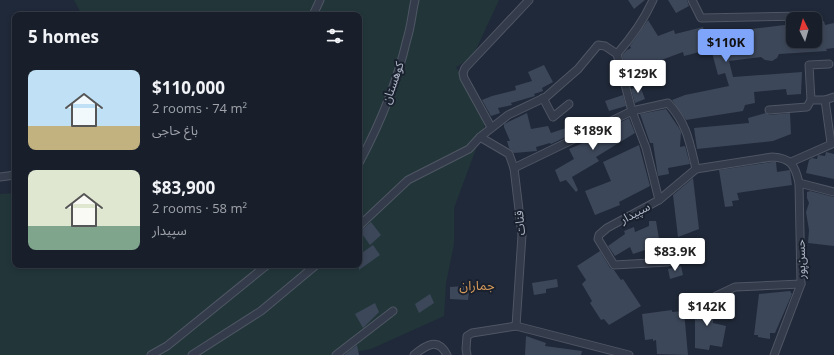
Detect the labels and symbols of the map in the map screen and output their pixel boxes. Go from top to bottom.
north arrow [786,12,822,48]
pin: $110K [698,29,754,63]
street label: کوهستان [377,58,408,106]
pin: $129K [610,60,666,94]
pin: $189K [565,117,621,151]
street label: سپیدار [616,198,653,228]
street label: قنات [510,210,529,236]
pin: $83.9K [642,238,708,272]
street label: حسن‌پور [792,239,809,280]
district label: جماران [459,276,495,294]
pin: $142K [679,293,735,327]

